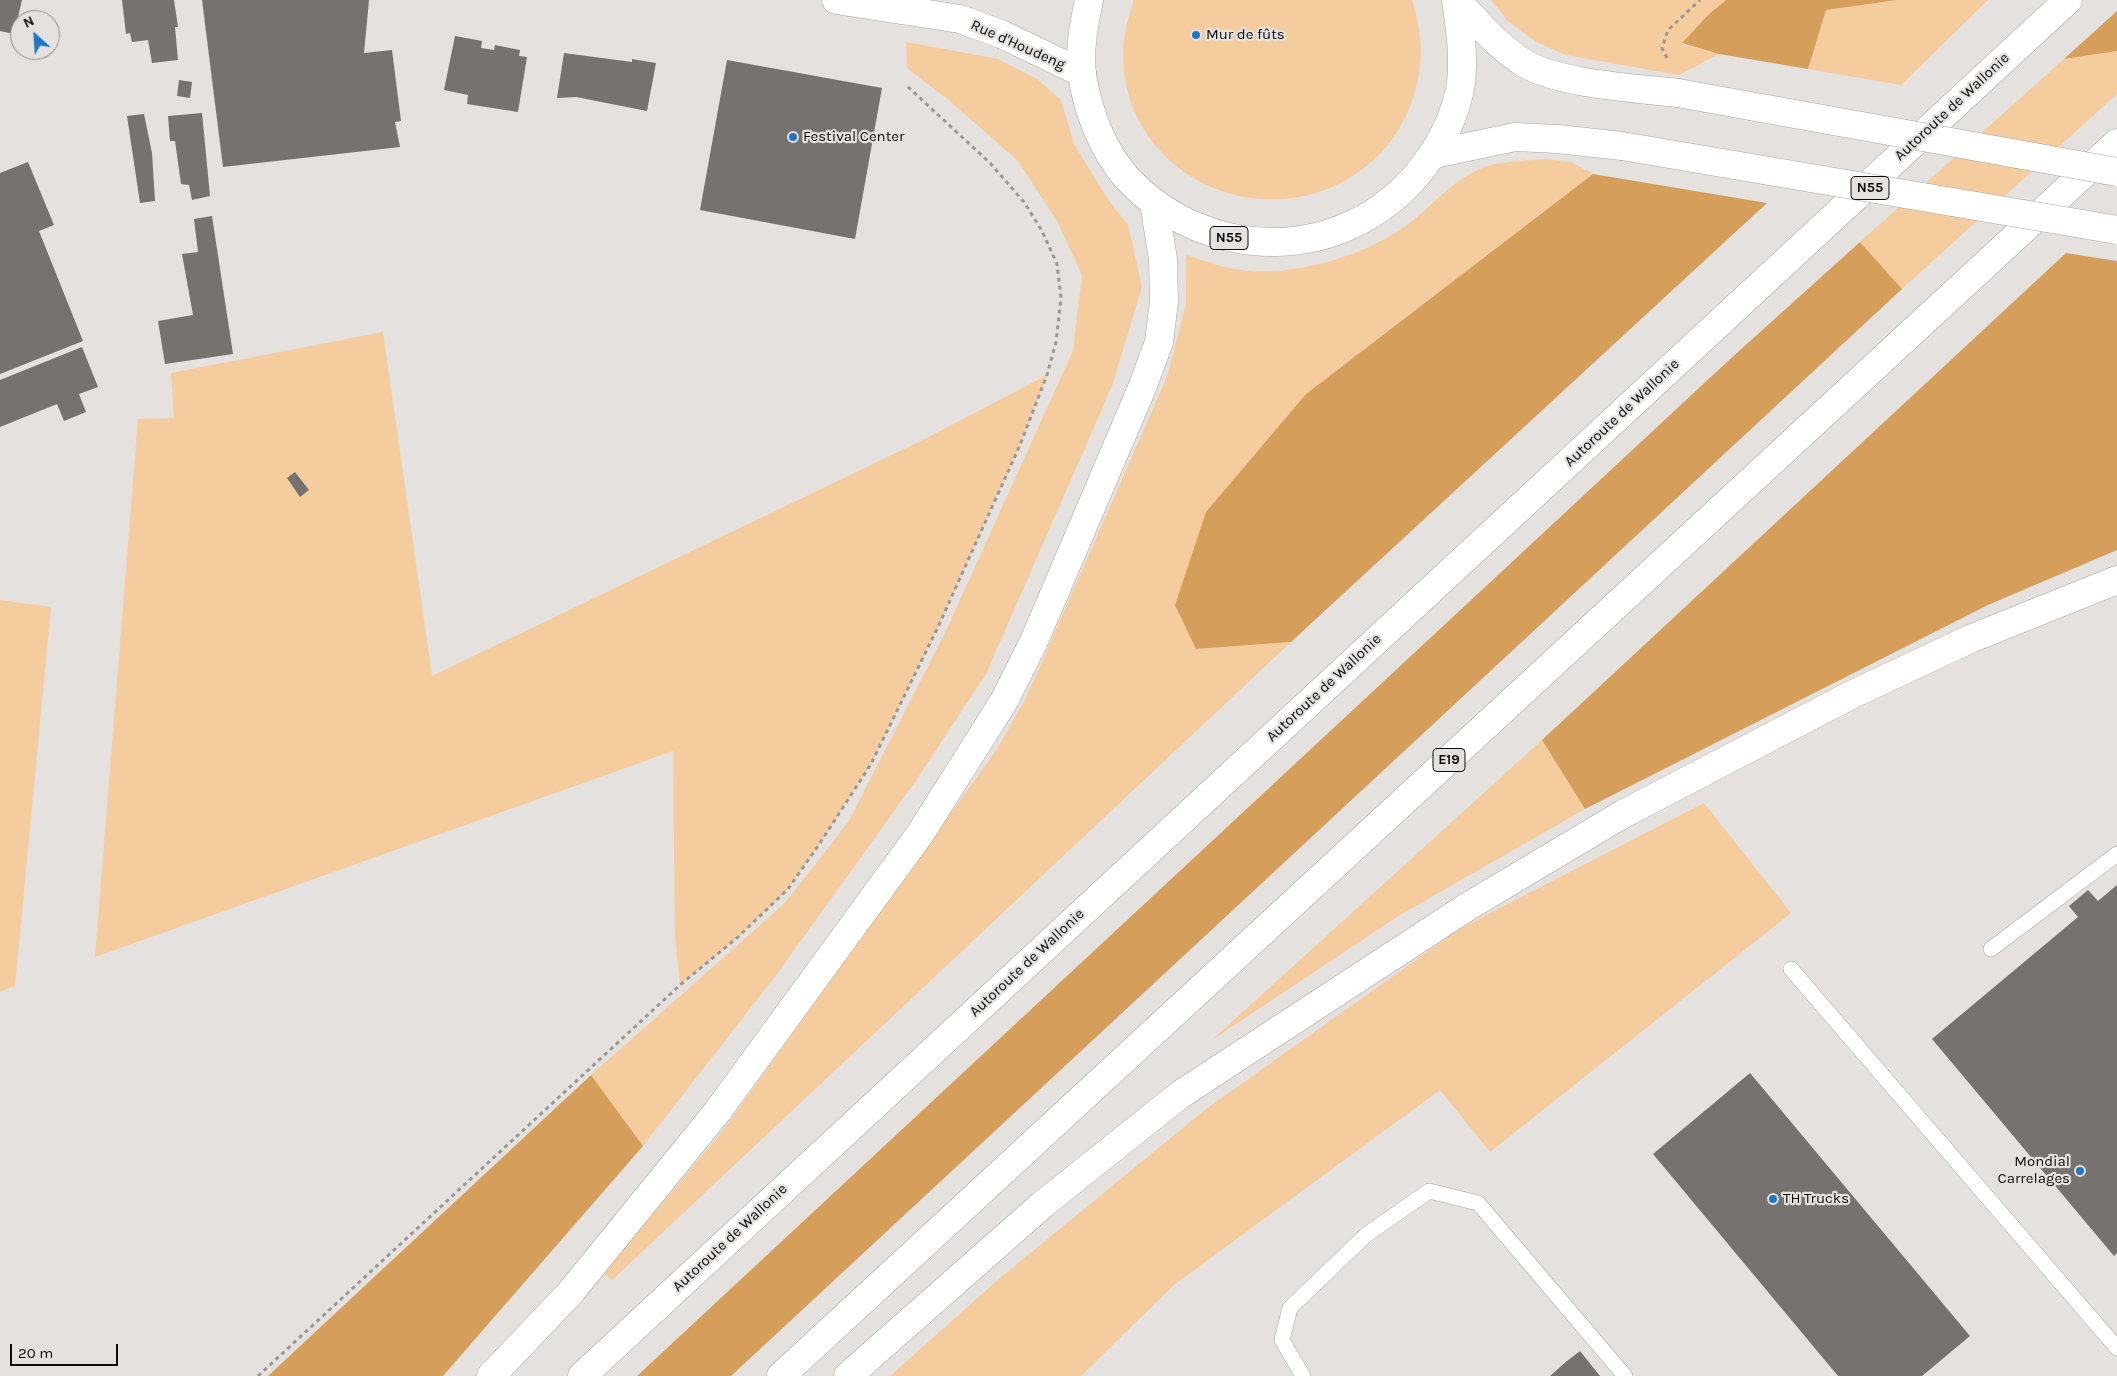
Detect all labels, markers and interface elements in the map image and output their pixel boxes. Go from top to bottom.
north arrow [10,10,60,60]
text: N [20,12,37,32]
street label: Rue d'Houdeng [968,16,1068,74]
place label: Mur de fûts [1206,26,1285,44]
marker: Mur de fûts [1190,29,1202,41]
street label: Autoroute de Wallonie [1891,49,2013,165]
place label: Festival Center [803,128,904,146]
marker: Festival Center [787,131,799,143]
road number: N55 [1851,177,1889,200]
road number: N55 [1210,227,1248,250]
street label: Autoroute de Wallonie [1561,355,1683,471]
street label: Autoroute de Wallonie [1263,630,1385,746]
road number: E19 [1433,748,1465,772]
street label: Autoroute de Wallonie [966,905,1088,1021]
place label: Mondial Carrelages [1997,1153,2070,1188]
marker: Mondial Carrelages [2074,1165,2086,1177]
street label: Autoroute de Wallonie [669,1180,791,1296]
place label: TH Trucks [1783,1190,1849,1208]
marker: TH Trucks [1767,1193,1779,1205]
scale bar [12,1334,120,1366]
text: 20 m [18,1344,53,1362]

